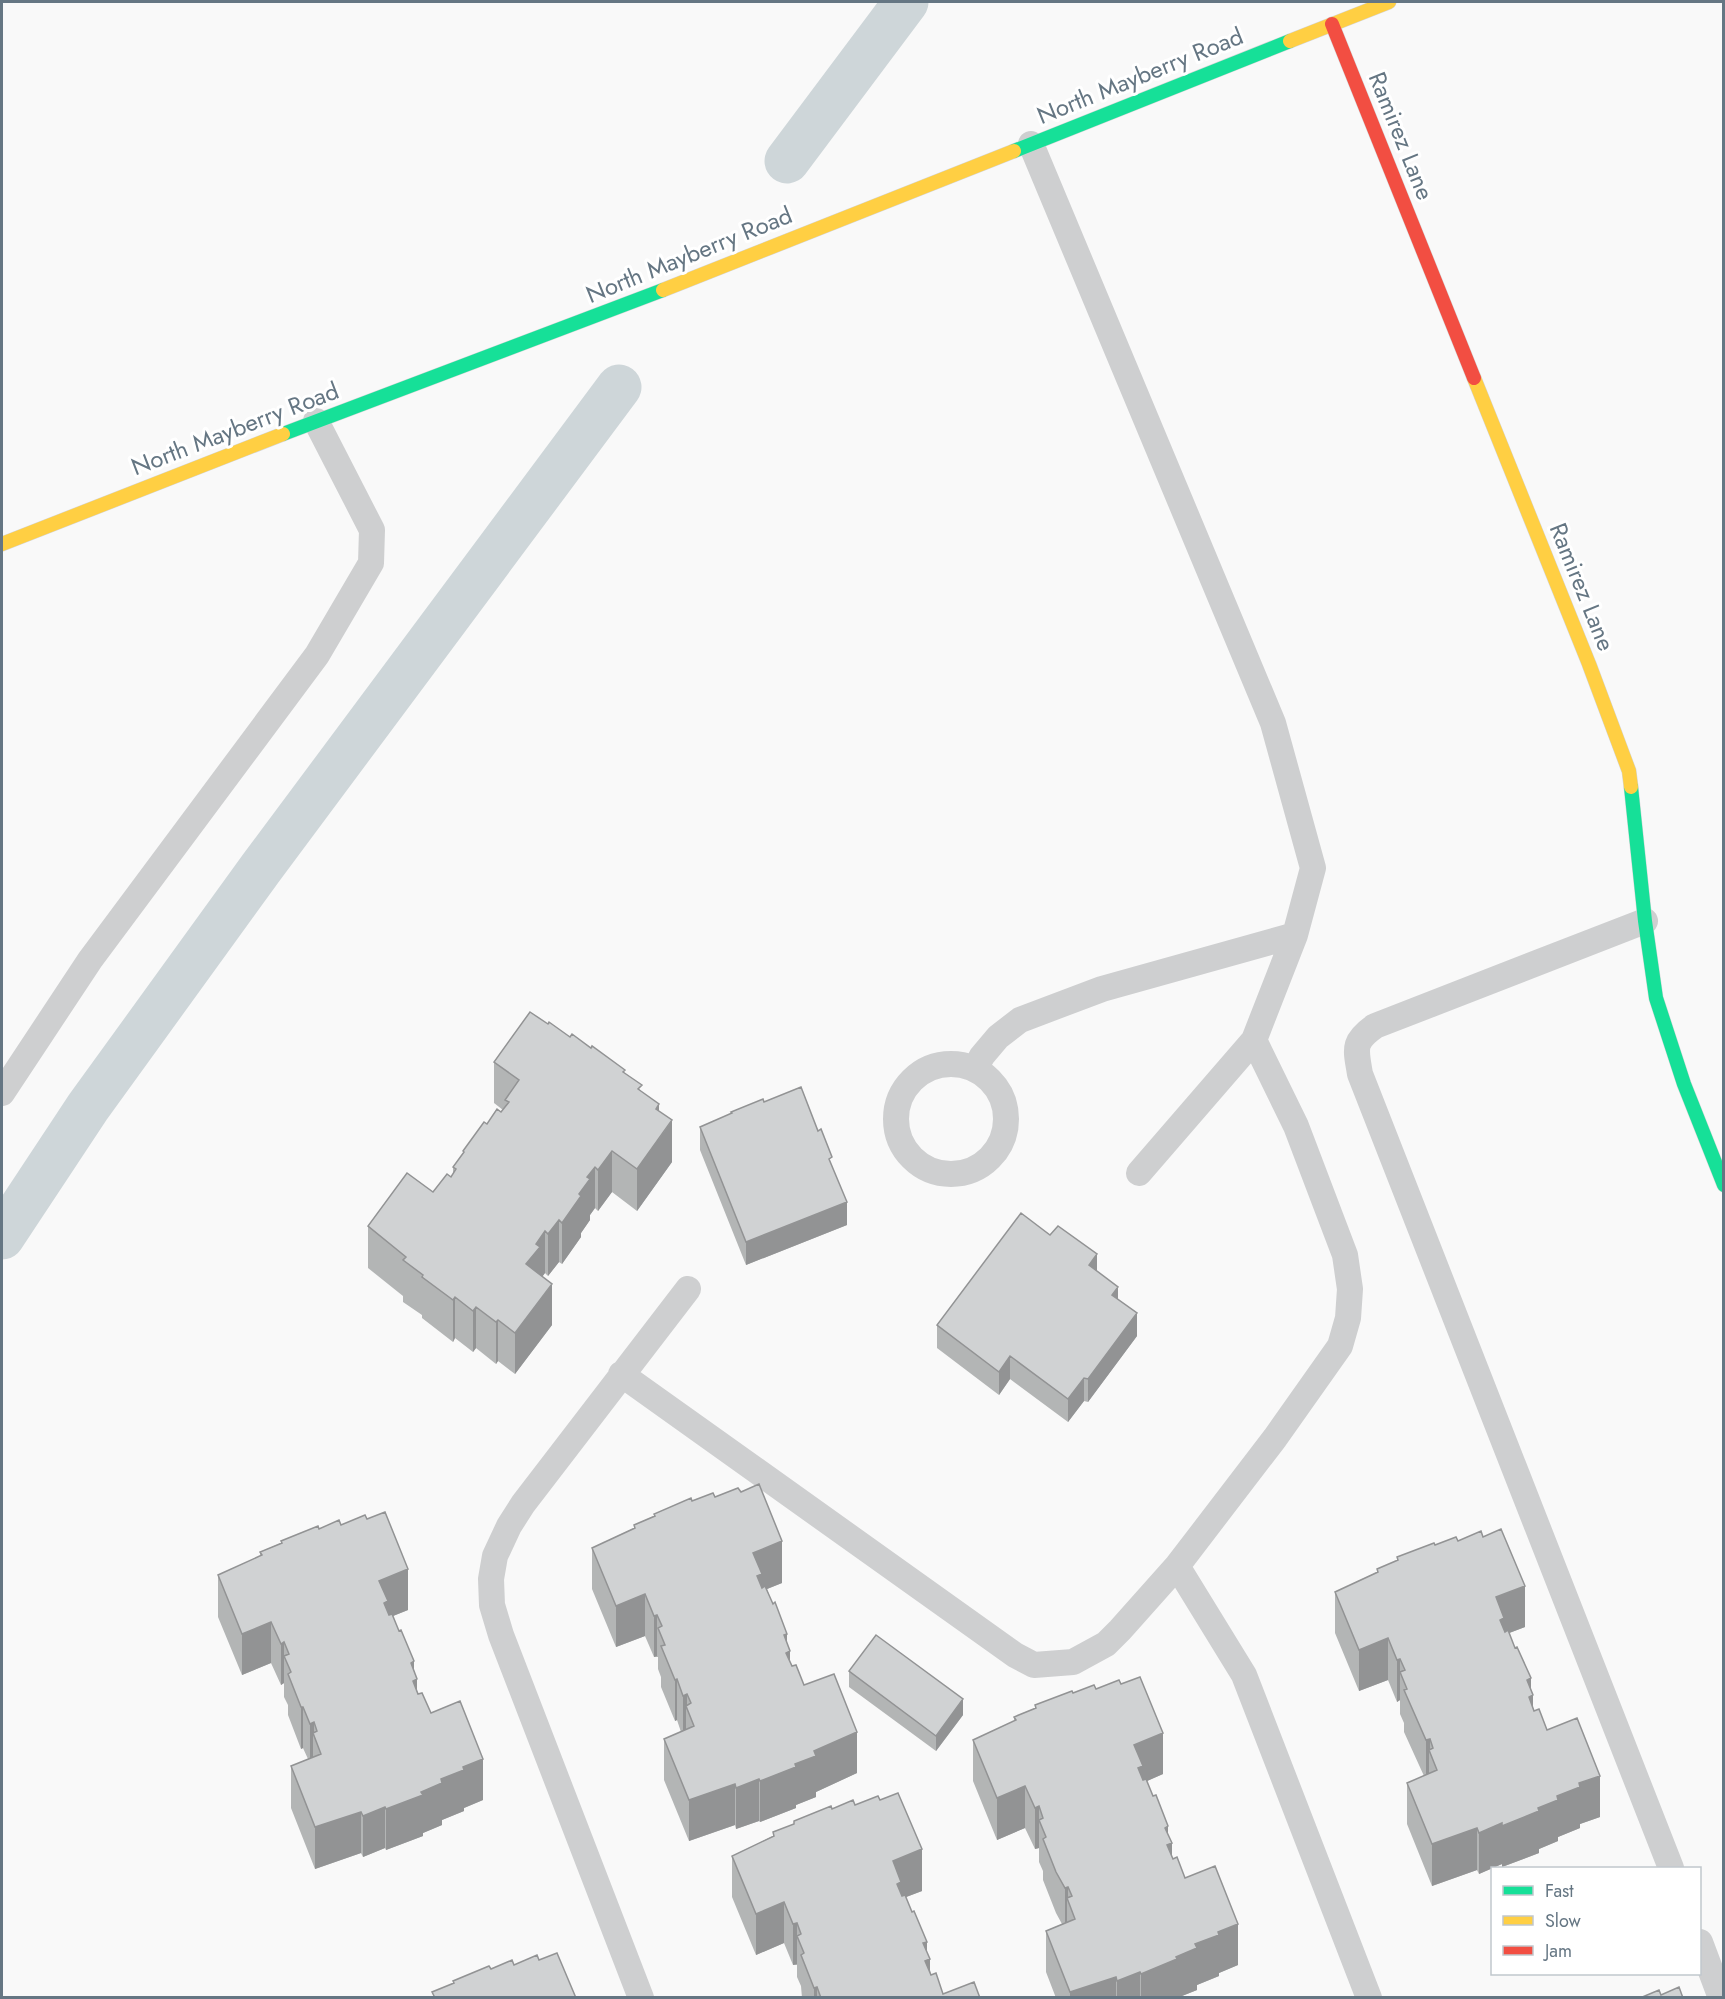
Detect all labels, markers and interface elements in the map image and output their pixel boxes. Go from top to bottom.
street label: North Mayberry Road [1031,18,1248,133]
street label: Ramirez Lane [1360,66,1443,205]
street label: North Mayberry Road [580,197,797,312]
street label: North Mayberry Road [126,373,344,484]
street label: Ramirez Lane [1541,517,1624,656]
legend [1491,1867,1701,1975]
text: Fast [1545,1878,1574,1904]
text: Slow [1545,1908,1582,1934]
text: Jam [1543,1938,1572,1964]

